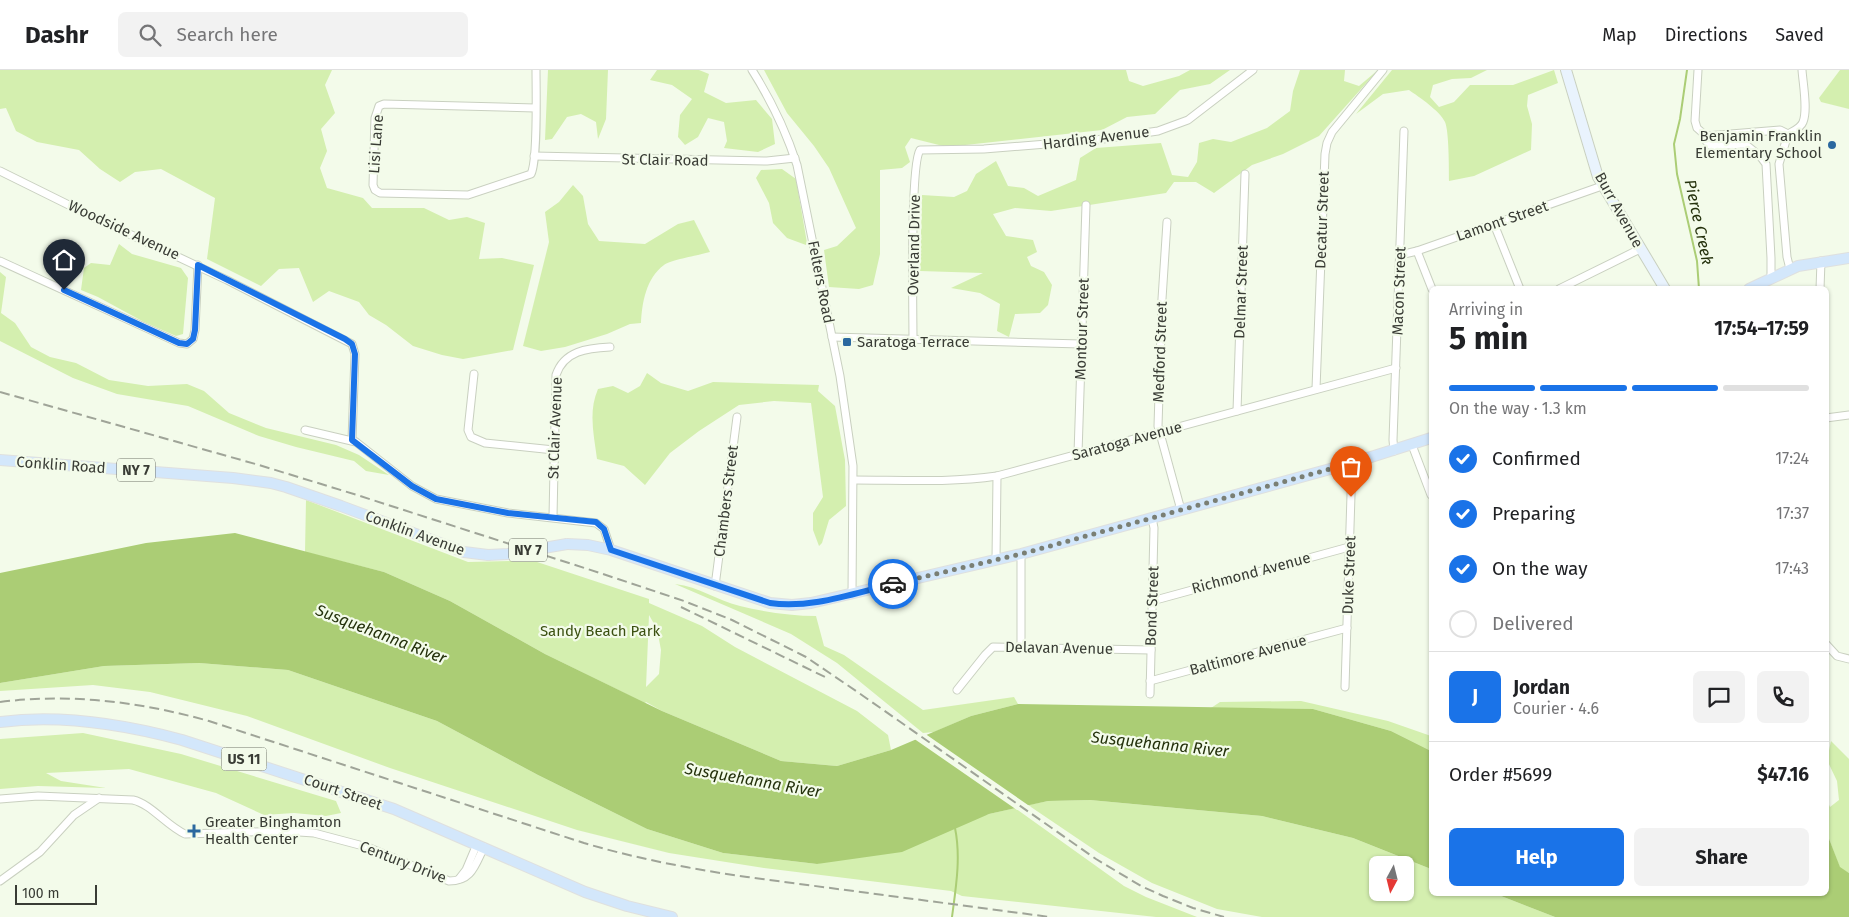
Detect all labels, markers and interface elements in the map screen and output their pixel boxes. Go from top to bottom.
search box [118,12,468,57]
text: Dashr [25,21,88,49]
icon: search [136,21,164,49]
text: Search here [176,23,278,46]
text: Map [1602,24,1637,46]
text: Directions [1665,24,1747,46]
text: Saved [1775,24,1824,46]
street label: Lisi Lane [365,114,387,174]
street label: Harding Avenue [1042,123,1150,153]
place label: Benjamin Franklin Elementary School [1695,127,1823,162]
marker: Benjamin Franklin Elementary School [1826,139,1838,151]
street label: St Clair Road [621,150,709,170]
street label: Burr Avenue [1591,169,1647,251]
street label: Decatur Street [1311,170,1333,269]
water label: Pierce Creek [1681,178,1717,267]
street label: Overland Drive [904,194,924,296]
street label: Woodside Avenue [65,196,183,264]
street label: Lamont Street [1454,197,1551,245]
pin [43,239,85,290]
street label: Felters Road [804,239,838,325]
street label: Delmar Street [1230,244,1252,339]
icon: home [50,246,78,274]
street label: Macon Street [1388,246,1410,336]
street label: Montour Street [1071,277,1093,380]
street label: Medford Street [1149,300,1171,403]
text: Arriving in [1449,300,1523,319]
text: 17:54–17:59 [1714,317,1809,340]
text: 5 min [1449,319,1528,357]
place label: Saratoga Terrace [857,333,970,351]
marker: Saratoga Terrace [841,336,853,348]
street label: St Clair Avenue [544,377,566,479]
text: On the way · 1.3 km [1449,399,1587,418]
street label: Saratoga Avenue [1070,418,1184,464]
street label: Chambers Street [710,444,742,558]
icon: check [1449,445,1477,473]
pin [1330,446,1372,497]
text: Confirmed [1492,447,1581,470]
text: 17:24 [1775,449,1809,468]
street label: Conklin Road [16,453,106,477]
icon: bag [1337,453,1365,481]
road number: NY 7 [117,458,155,482]
icon: check [1449,500,1477,528]
text: Preparing [1492,502,1575,525]
text: 17:37 [1776,504,1809,523]
street label: Conklin Avenue [363,507,467,559]
street label: Duke Street [1339,535,1359,615]
road number: NY 7 [509,538,547,562]
street label: Richmond Avenue [1190,548,1312,598]
icon: check [1449,555,1477,583]
text: On the way [1492,557,1588,580]
courier [868,559,918,609]
text: 17:43 [1775,559,1809,578]
street label: Bond Street [1142,565,1162,646]
icon: car [879,570,907,598]
water label: Susquehanna River [312,600,450,668]
text: Delivered [1492,612,1574,635]
park label: Sandy Beach Park [540,622,660,640]
street label: Baltimore Avenue [1188,631,1308,679]
street label: Delavan Avenue [1005,638,1113,658]
button: chat [1693,671,1745,723]
button: phone [1757,671,1809,723]
text: Jordan [1513,676,1570,699]
text: J [1472,685,1478,708]
text: Courier · 4.6 [1513,699,1599,718]
water label: Susquehanna River [1089,727,1231,761]
road number: US 11 [222,748,266,771]
water label: Susquehanna River [682,758,824,802]
text: Order #5699 [1449,763,1552,786]
text: $47.16 [1757,763,1809,786]
street label: Court Street [302,770,385,814]
place label: Greater Binghamton Health Center [205,813,342,848]
marker: Greater Binghamton Health Center [187,824,201,838]
button: Help [1449,828,1624,886]
button: Share [1634,828,1809,886]
street label: Century Drive [357,837,449,887]
north arrow [1369,856,1414,901]
map controls [1369,856,1414,901]
scale bar [15,882,98,905]
text: 100 m [22,885,59,902]

